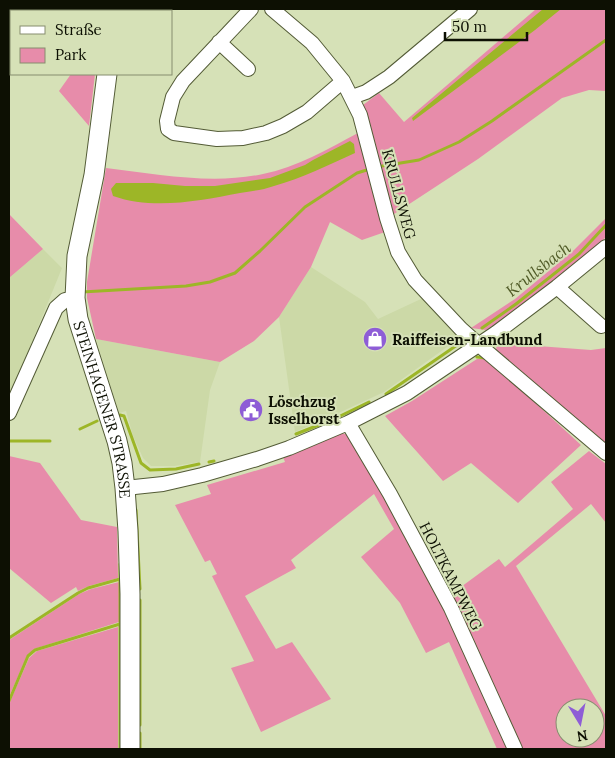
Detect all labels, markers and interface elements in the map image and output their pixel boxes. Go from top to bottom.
legend [10,10,172,75]
scale bar [445,10,528,42]
text: 50 m [452,17,487,36]
text: Straße [55,20,102,39]
text: Park [55,45,86,64]
street label: KRULLSWEG [378,147,420,242]
water label: Krullsbach [502,237,574,301]
street label: STEINHAGENER STRASSE [70,318,135,499]
shop icon: Raiffeisen-Landbund [362,326,388,352]
place label: Raiffeisen-Landbund [392,330,542,349]
place label: Löschzug Isselhorst [268,392,340,428]
public building icon: Löschzug Isselhorst [238,397,264,423]
street label: HOLTKAMPWEG [416,519,487,634]
north arrow [555,698,605,748]
text: N [575,726,589,746]

